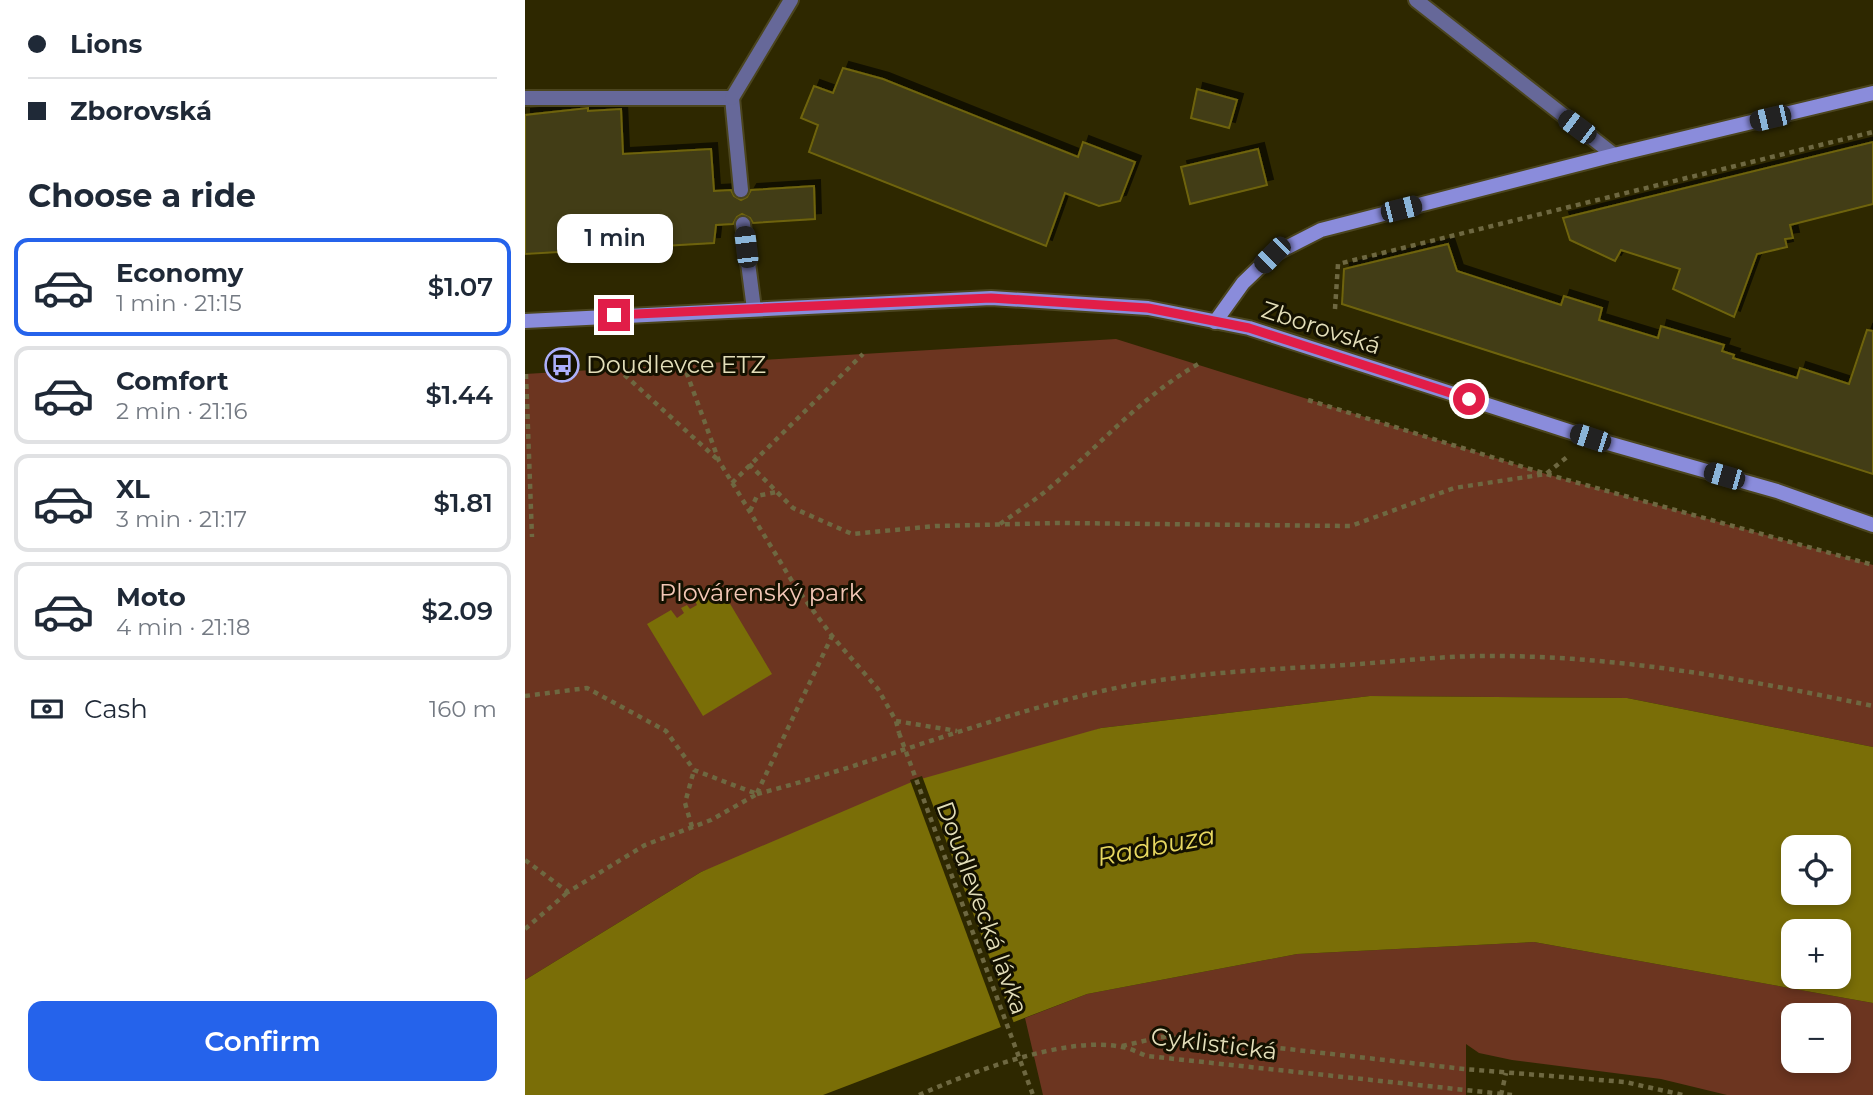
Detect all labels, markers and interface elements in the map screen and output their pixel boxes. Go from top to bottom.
text: Lions [70,28,142,60]
text: Zborovská [70,95,212,127]
car [1748,103,1793,133]
car [1554,106,1601,148]
text: Choose a ride [28,176,256,215]
car [1379,194,1424,224]
callout: 1 min [556,214,672,262]
text: 1 min [584,224,646,252]
car [734,225,759,269]
car [1250,233,1295,277]
icon: car [32,256,95,319]
text: Economy [116,257,243,289]
text: $1.07 [428,271,493,303]
text: 1 min · 21:15 [116,289,242,317]
street label: Zborovská [1258,295,1385,360]
route end [598,299,630,331]
bus stop icon: Doudlevce ETZ [543,346,581,384]
place label: Doudlevce ETZ [586,350,766,379]
icon: car [32,364,95,427]
text: Comfort [116,365,228,397]
text: $1.44 [425,379,493,411]
route start [1453,383,1485,415]
text: 2 min · 21:16 [116,397,248,425]
car [1567,422,1614,454]
car [1701,460,1748,492]
icon: car [32,472,95,535]
text: XL [116,473,150,505]
text: $1.81 [434,487,493,519]
text: 3 min · 21:17 [116,505,247,533]
park label: Plovárenský park [659,578,864,607]
icon: car [32,580,95,643]
text: Moto [116,581,186,613]
text: $2.09 [421,595,493,627]
text: 4 min · 21:18 [116,613,250,641]
icon: cash [28,690,66,728]
text: Cash [84,693,148,725]
text: 160 m [429,695,497,723]
street label: Doudlevecká lávka [930,797,1035,1018]
water label: Radbuza [1094,819,1218,873]
map controls [1781,835,1851,1073]
button: locate [1781,835,1851,905]
button: + [1781,919,1851,989]
button: Confirm [28,1001,497,1081]
button: − [1781,1003,1851,1073]
street label: Cyklistická [1149,1021,1279,1066]

